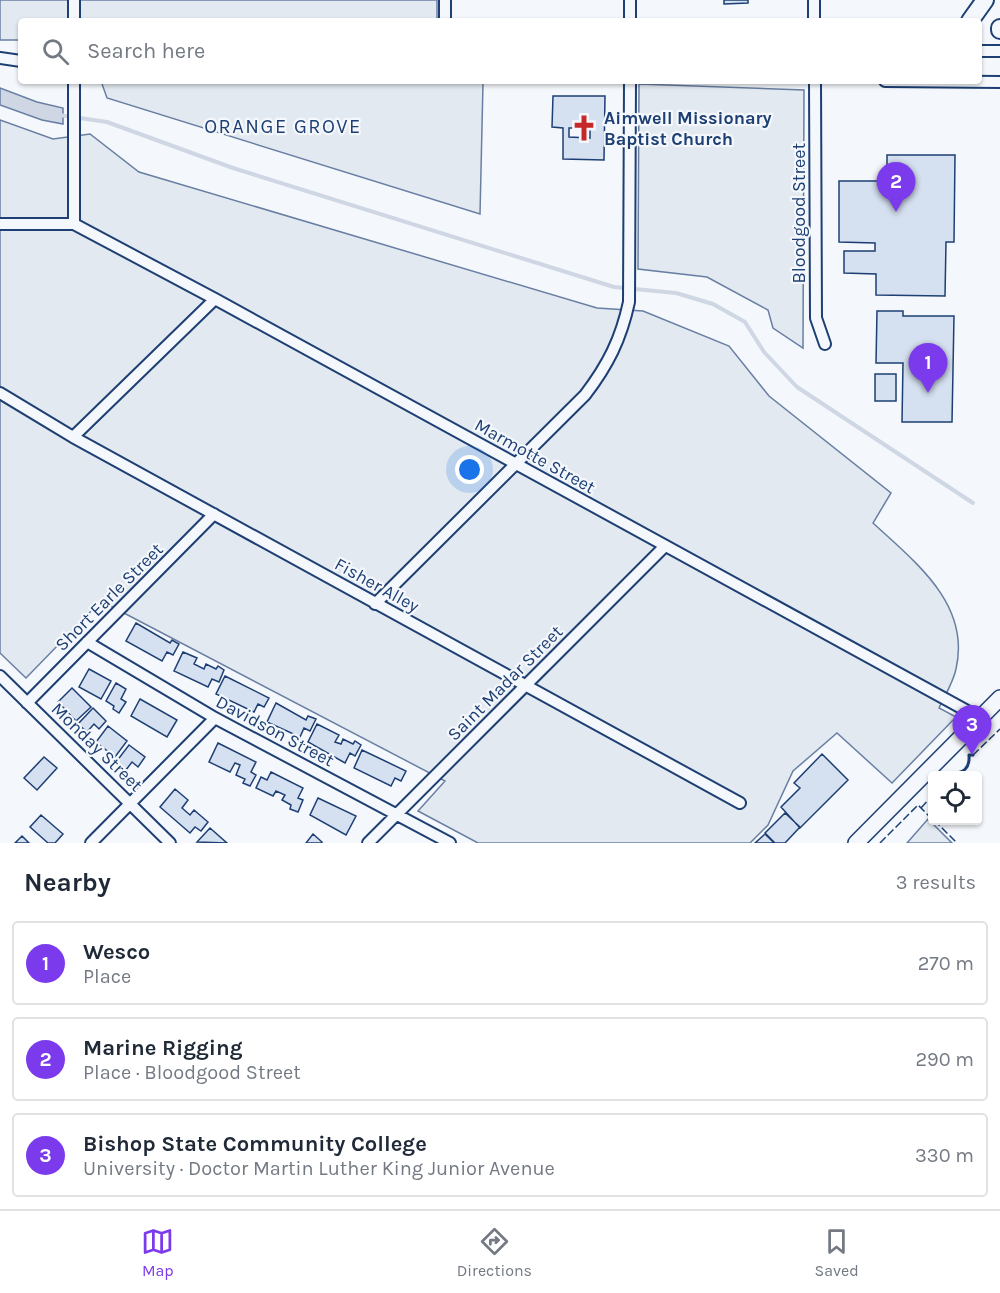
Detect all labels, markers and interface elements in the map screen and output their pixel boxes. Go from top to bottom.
search box [18,18,982,84]
icon: search [39,35,72,68]
text: Search here [87,38,205,64]
place label: Aimwell Missionary Baptist Church [604,107,772,150]
church icon: Aimwell Missionary Baptist Church [569,113,599,143]
district label: ORANGE GROVE [204,115,362,138]
street label: Bloodgood Street [788,142,810,283]
pin: 2 [876,162,916,212]
pin: 1 [908,344,948,393]
street label: Marmotte Street [471,414,599,498]
your location [455,455,484,484]
street label: Short Earle Street [50,538,168,656]
street label: Fisher Alley [331,553,424,618]
street label: Saint Madar Street [443,621,567,745]
street label: Davidson Street [212,691,338,772]
street label: Monday Street [47,698,147,796]
pin: 3 [952,706,992,755]
map controls [928,771,982,825]
button: locate [928,771,982,825]
text: Nearby [24,867,111,898]
text: 3 results [896,871,976,894]
text: Wesco [83,939,150,965]
text: 1 [42,952,49,975]
text: 270 m [918,952,974,975]
text: Place [83,965,131,988]
text: Marine Rigging [83,1035,243,1061]
text: 2 [39,1048,52,1071]
text: 290 m [915,1048,974,1071]
text: Place · Bloodgood Street [83,1061,301,1084]
text: Bishop State Community College [83,1131,427,1157]
text: 3 [39,1144,52,1167]
text: 330 m [915,1144,974,1167]
text: University · Doctor Martin Luther King Junior Avenue [83,1157,555,1180]
tab: Map [141,1225,174,1280]
tab: Directions [457,1225,532,1280]
tab: Saved [815,1225,859,1280]

